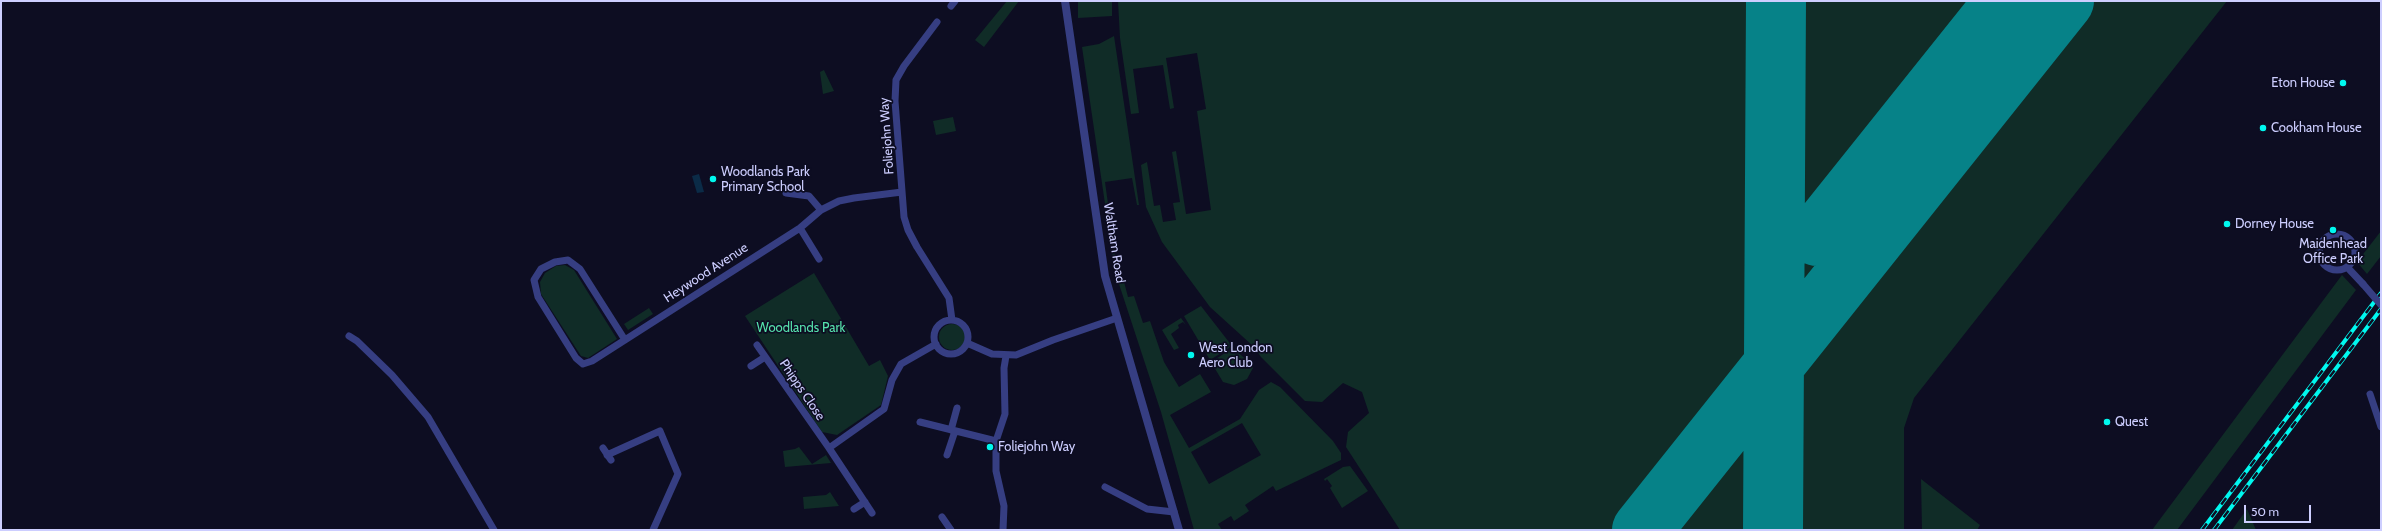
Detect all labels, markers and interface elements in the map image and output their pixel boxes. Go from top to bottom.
place label: Eton House [2271,75,2335,91]
marker: Eton House [2338,78,2348,88]
street label: Foliejohn Way [877,97,897,175]
place label: Cookham House [2271,120,2362,136]
marker: Cookham House [2258,123,2268,133]
place label: Woodlands Park Primary School [721,164,810,195]
marker: Woodlands Park Primary School [708,174,718,184]
street label: Waltham Road [1100,202,1128,284]
place label: Dorney House [2235,216,2314,232]
marker: Dorney House [2222,219,2232,229]
marker: Maidenhead Office Park [2328,225,2338,235]
place label: Maidenhead Office Park [2299,236,2367,267]
street label: Heywood Avenue [661,240,751,306]
park label: Woodlands Park [757,320,845,336]
place label: West London Aero Club [1199,340,1273,371]
marker: West London Aero Club [1186,350,1196,360]
street label: Phipps Close [776,357,828,423]
place label: Quest [2115,414,2148,430]
marker: Quest [2102,417,2112,427]
place label: Foliejohn Way [998,439,1075,455]
marker: Foliejohn Way [985,442,995,452]
scale bar [2246,497,2313,523]
text: 50 m [2251,504,2279,519]

